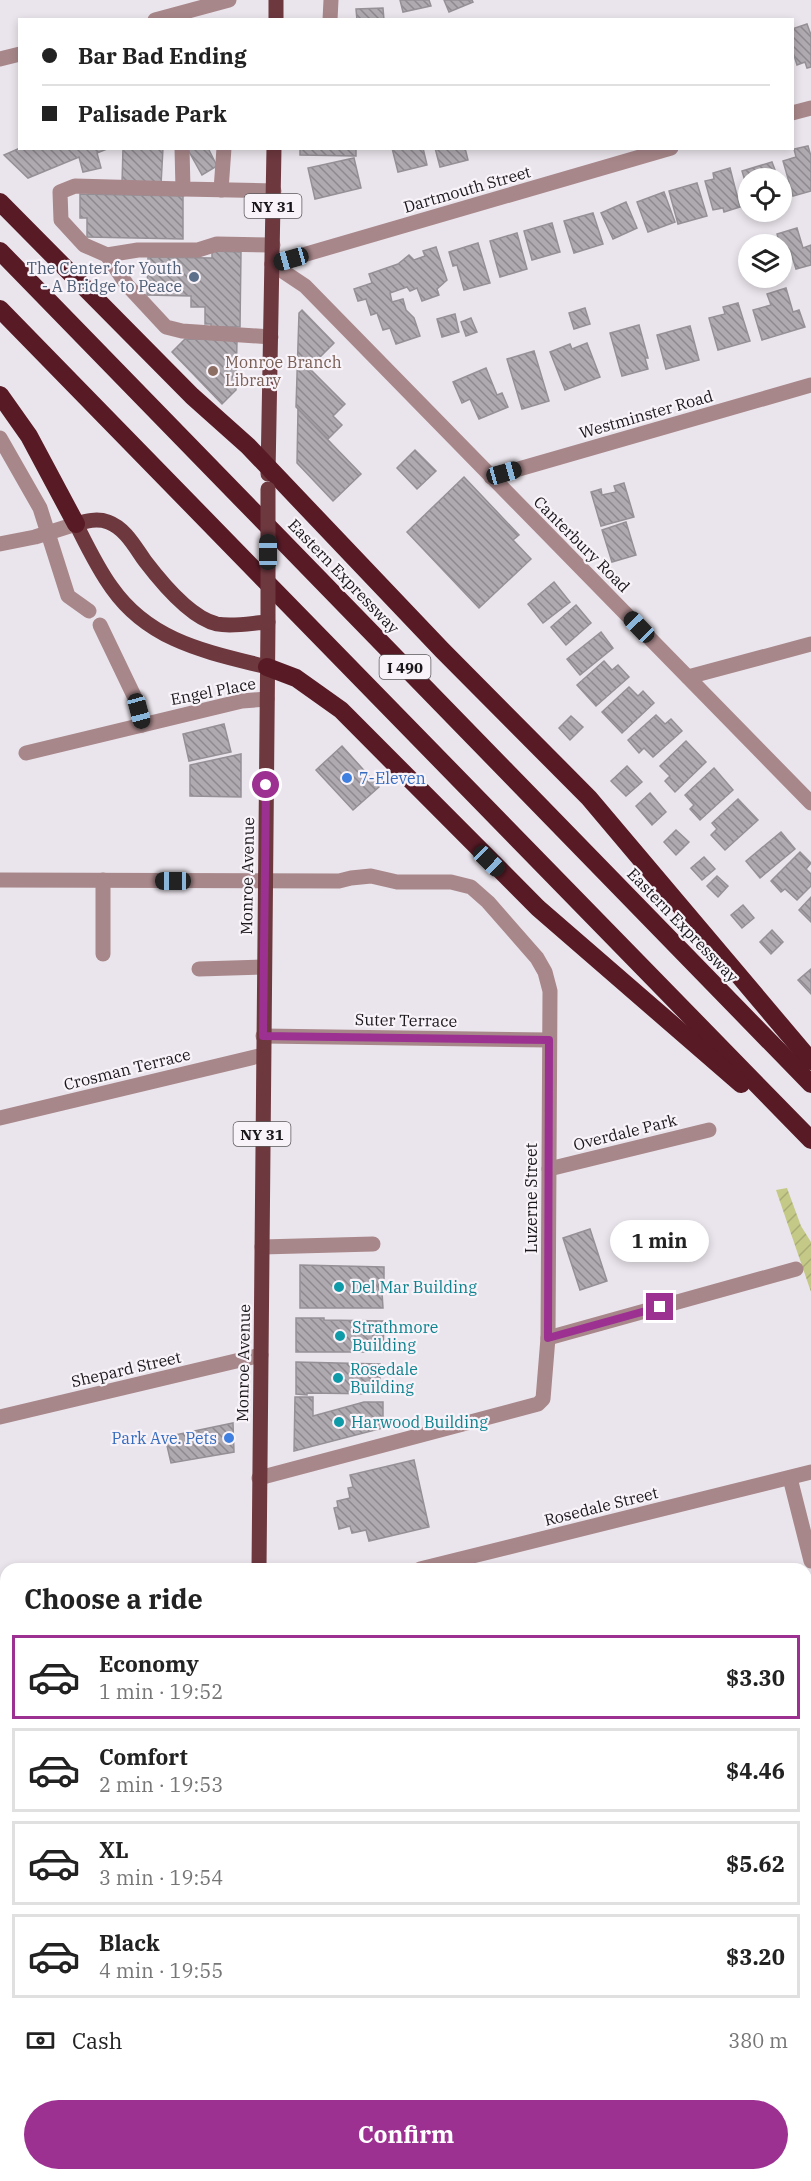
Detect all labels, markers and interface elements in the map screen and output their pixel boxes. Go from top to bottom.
text: Bar Bad Ending [78,41,247,70]
text: Palisade Park [78,99,227,128]
street label: Dartmouth Street [401,161,533,217]
map controls [738,168,792,288]
button: locate [738,168,792,222]
road number: NY 31 [244,194,302,218]
button: layers [738,234,792,288]
car [271,245,311,273]
place label: The Center for Youth - A Bridge to Peace [26,258,182,296]
marker: The Center for Youth - A Bridge to Peace [187,270,201,284]
place label: Monroe Branch Library [225,352,342,390]
marker: Monroe Branch Library [206,364,220,378]
street label: Westminster Road [577,385,715,443]
car [484,459,524,487]
street label: Canterbury Road [530,492,635,597]
street label: Eastern Expressway [284,515,404,638]
car [259,534,277,570]
car [620,608,658,646]
road number: I 490 [380,655,430,679]
street label: Engel Place [169,673,257,709]
car [126,691,152,731]
place label: 7-Eleven [359,768,426,788]
route start [252,771,279,798]
marker: 7-Eleven [340,771,354,785]
street label: Monroe Avenue [236,817,258,935]
car [470,842,508,880]
street label: Eastern Expressway [623,864,743,987]
car [155,872,191,890]
street label: Suter Terrace [355,1009,457,1031]
street label: Crosman Terrace [62,1044,192,1094]
street label: Overdale Park [571,1109,680,1155]
road number: NY 31 [234,1122,290,1146]
street label: Luzerne Street [521,1142,541,1253]
callout: 1 min [610,1220,710,1262]
text: 1 min [632,1227,688,1254]
place label: Del Mar Building [351,1277,477,1297]
marker: Del Mar Building [332,1280,346,1294]
route end [646,1293,673,1320]
street label: Monroe Avenue [232,1304,254,1422]
place label: Strathmore Building [352,1317,438,1355]
marker: Strathmore Building [333,1329,347,1343]
street label: Shepard Street [69,1347,183,1391]
place label: Rosedale Building [350,1359,418,1397]
marker: Rosedale Building [331,1371,345,1385]
place label: Harwood Building [351,1412,488,1432]
marker: Harwood Building [332,1415,346,1429]
place label: Park Ave. Pets [111,1428,217,1448]
marker: Park Ave. Pets [222,1431,236,1445]
street label: Rosedale Street [542,1482,660,1530]
text: Choose a ride [24,1581,203,1616]
text: Economy [99,1649,199,1678]
icon: car [27,1650,81,1704]
text: $3.30 [726,1663,785,1692]
text: 1 min · 19:52 [99,1678,223,1705]
text: Comfort [99,1742,188,1771]
icon: car [27,1743,81,1797]
text: $4.46 [726,1756,785,1785]
text: 2 min · 19:53 [99,1771,223,1798]
text: XL [99,1835,129,1864]
icon: car [27,1836,81,1890]
text: $5.62 [726,1849,785,1878]
text: 3 min · 19:54 [99,1864,223,1891]
text: Black [99,1928,160,1957]
icon: car [27,1929,81,1983]
text: $3.20 [726,1942,785,1971]
text: 4 min · 19:55 [99,1957,223,1984]
icon: cash [24,2024,57,2057]
text: Cash [72,2026,123,2055]
text: 380 m [728,2027,788,2054]
button: Confirm [24,2100,788,2169]

